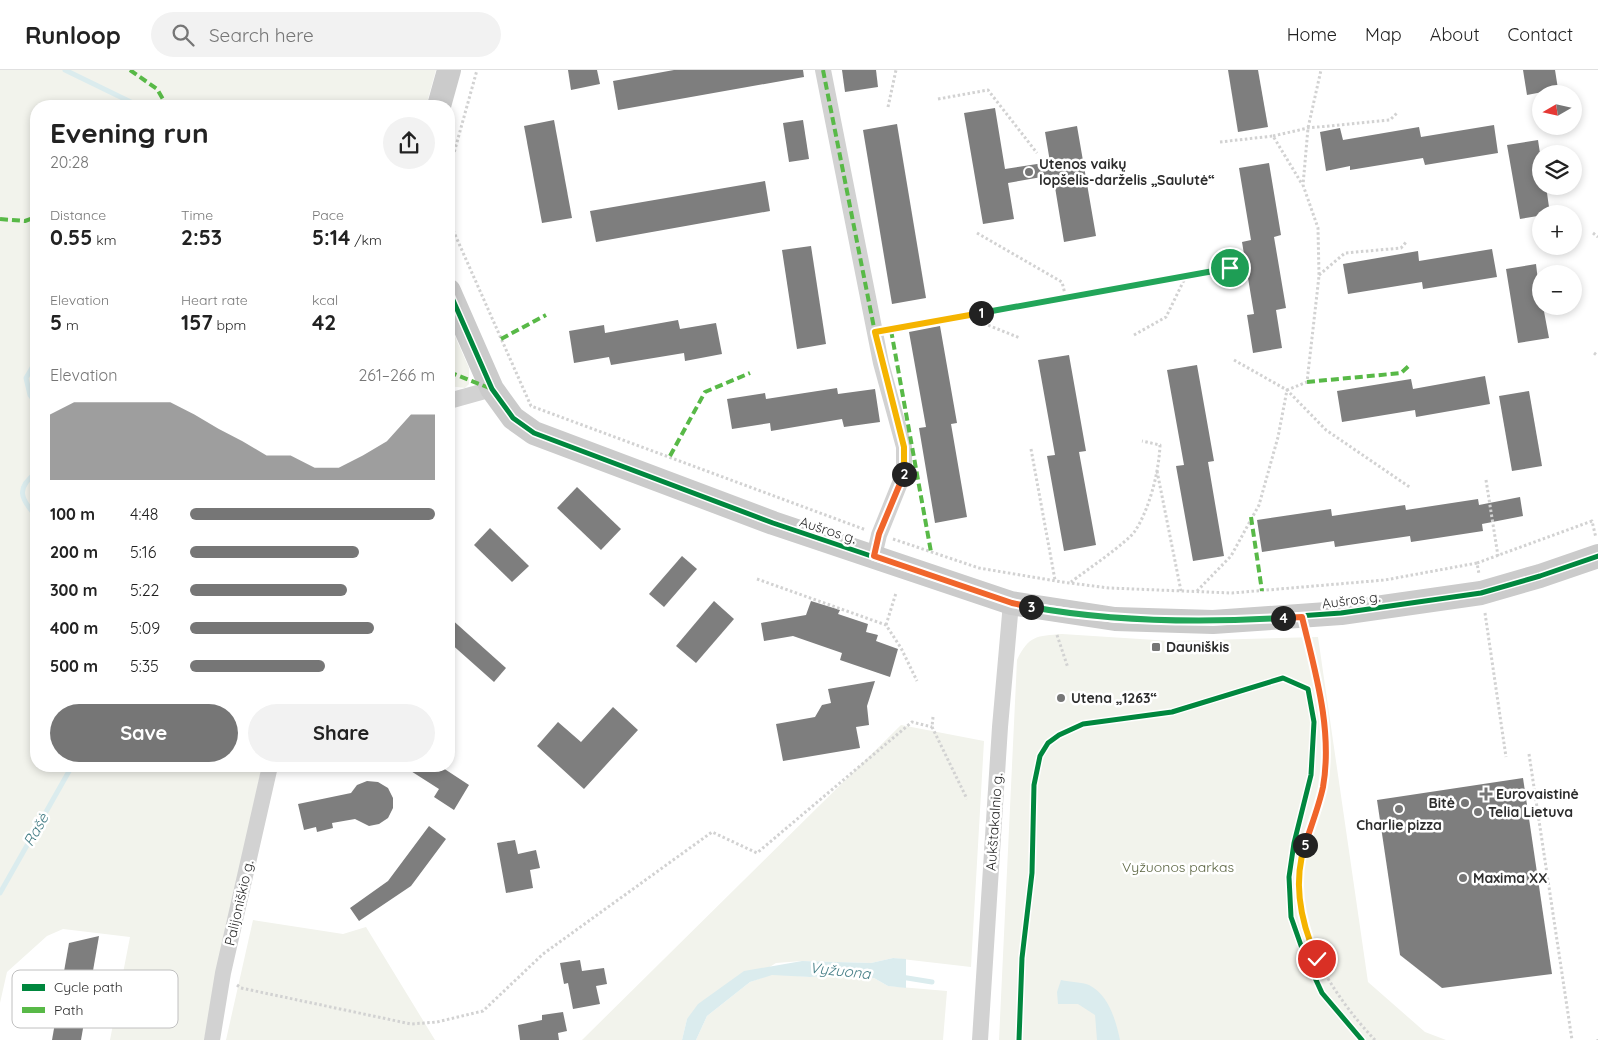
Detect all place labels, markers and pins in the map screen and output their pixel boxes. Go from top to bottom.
place label: Utenos vaikų lopšelis-darželis „Saulutė“ [1039,155,1215,189]
marker: Utenos vaikų lopšelis-darželis „Saulutė“ [1023,166,1035,178]
pin [1209,247,1251,289]
pin: 1 [968,300,994,326]
pin: 2 [892,462,916,486]
pin: 3 [1018,594,1044,620]
pin: 4 [1270,606,1296,630]
place label: Dauniškis [1166,638,1230,656]
marker: Dauniškis [1150,641,1162,653]
place label: Utena „1263“ [1071,689,1157,707]
marker: Utena „1263“ [1055,692,1067,704]
place label: Eurovaistinė [1496,785,1579,803]
marker: Eurovaistinė [1480,788,1492,800]
place label: Bitė [1429,794,1455,812]
marker: Bitė [1459,797,1471,809]
marker: Charlie pizza [1393,803,1405,815]
place label: Telia Lietuva [1488,803,1573,821]
marker: Telia Lietuva [1472,806,1484,818]
place label: Charlie pizza [1356,816,1442,834]
pin: 5 [1292,832,1318,858]
place label: Maxima XX [1473,869,1547,887]
marker: Maxima XX [1457,872,1469,884]
pin [1296,938,1338,980]

